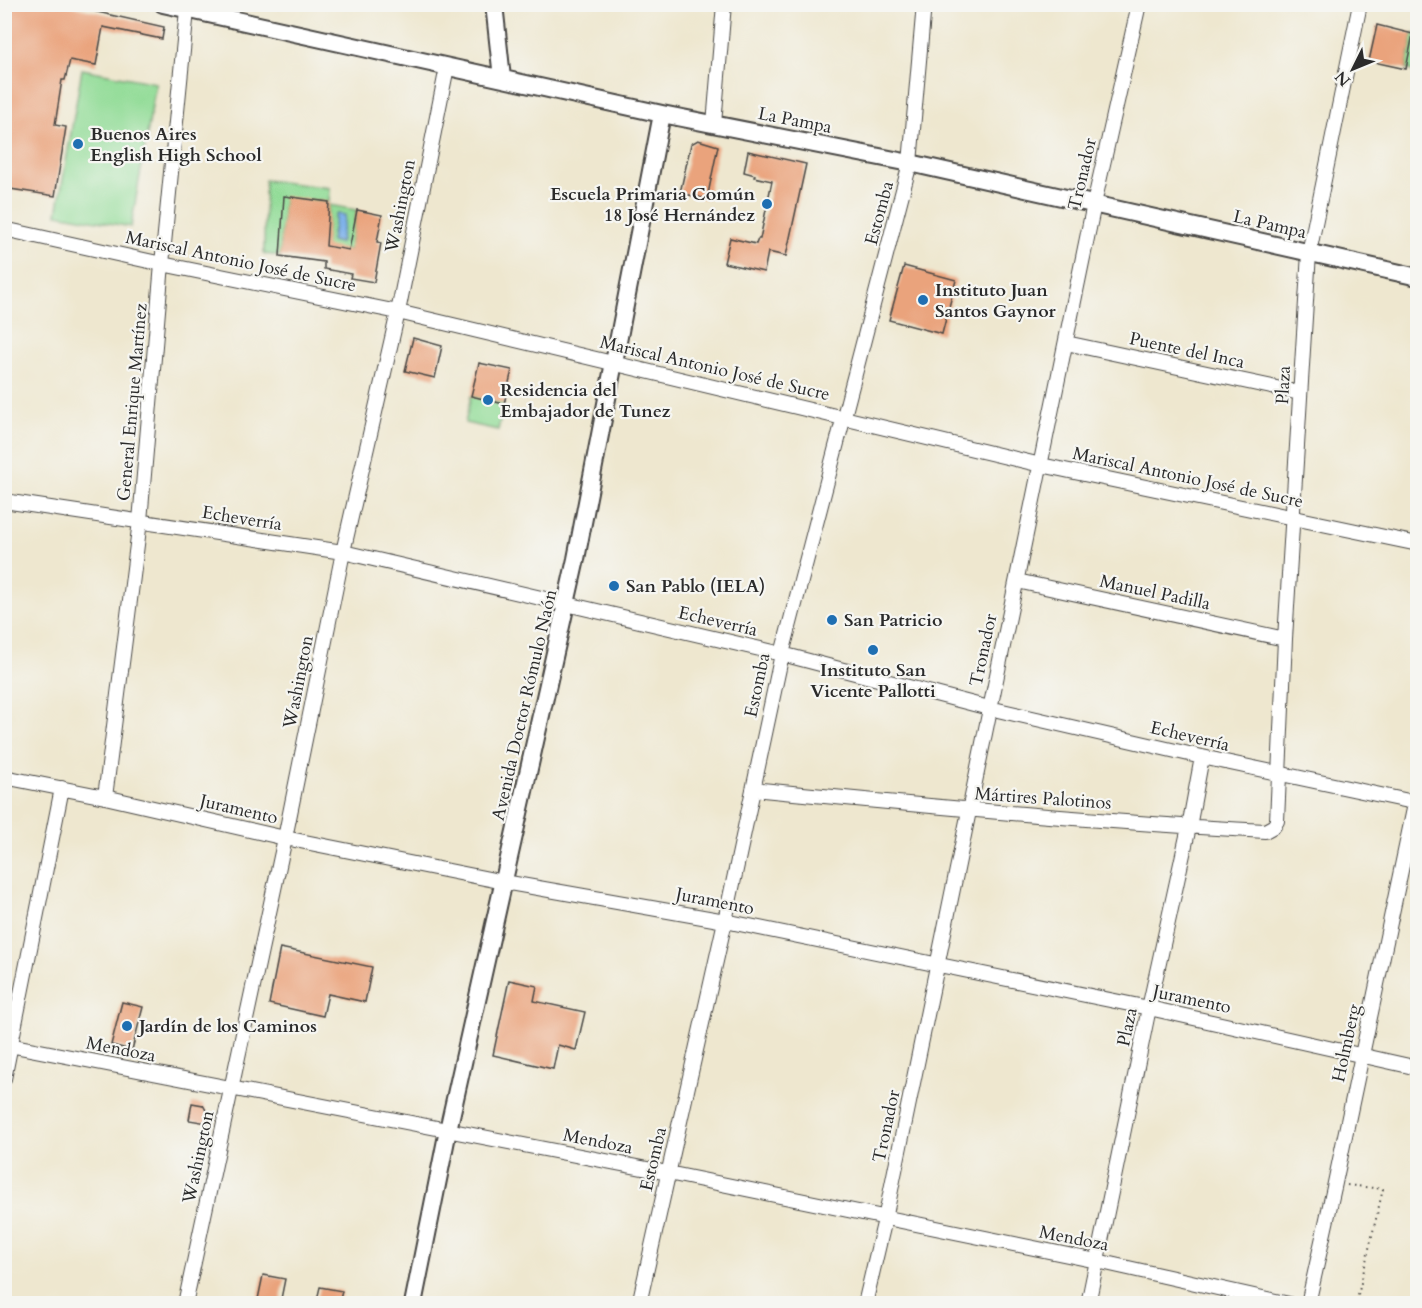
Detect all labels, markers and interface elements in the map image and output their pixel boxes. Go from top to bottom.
north arrow [1323,39,1383,99]
text: N [1330,66,1356,91]
street label: La Pampa [756,101,834,140]
place label: Buenos Aires English High School [90,122,262,168]
street label: Tronador [1062,135,1103,213]
marker: Buenos Aires English High School [71,137,85,151]
street label: Washington [379,157,422,256]
street label: Estomba [859,178,900,248]
place label: Escuela Primaria Común 18 José Hernández [550,182,755,228]
marker: Escuela Primaria Común 18 José Hernández [760,197,774,211]
street label: La Pampa [1231,204,1309,245]
street label: Mariscal Antonio José de Sucre [123,225,359,298]
place label: Instituto Juan Santos Gaynor [935,278,1057,324]
marker: Instituto Juan Santos Gaynor [916,293,930,307]
street label: General Enrique Martínez [111,302,154,502]
street label: Puente del Inca [1127,326,1247,375]
street label: Mariscal Antonio José de Sucre [597,330,832,407]
street label: Plaza [1270,365,1297,405]
place label: Residencia del Embajador de Tunez [500,378,671,424]
marker: Residencia del Embajador de Tunez [481,393,495,407]
street label: Mariscal Antonio José de Sucre [1070,441,1306,514]
street label: Echeverría [200,500,284,537]
street label: Manuel Padilla [1097,569,1213,616]
place label: San Pablo (IELA) [626,574,765,599]
marker: San Pablo (IELA) [607,579,621,593]
street label: Avenida Doctor Rómulo Naón [486,586,563,823]
street label: Echeverría [676,600,760,643]
place label: San Patricio [844,608,943,633]
street label: Tronador [964,611,1003,689]
marker: San Patricio [825,613,839,627]
street label: Washington [277,633,320,732]
marker: Instituto San Vicente Pallotti [866,643,880,657]
street label: Estomba [738,650,777,720]
place label: Instituto San Vicente Pallotti [810,658,936,704]
street label: Echeverría [1148,715,1232,758]
street label: Mártires Palotinos [974,781,1112,816]
street label: Juramento [194,788,281,831]
street label: Juramento [671,881,757,921]
street label: Juramento [1148,978,1234,1020]
street label: Holmberg [1326,1001,1367,1084]
street label: Plaza [1111,1005,1144,1049]
place label: Jardín de los Caminos [136,1014,317,1039]
marker: Jardín de los Caminos [120,1019,134,1033]
street label: Mendoza [84,1030,158,1069]
street label: Tronador [867,1087,906,1165]
street label: Washington [176,1107,221,1207]
street label: Mendoza [561,1122,635,1161]
street label: Estomba [634,1124,673,1194]
street label: Mendoza [1037,1219,1111,1258]

